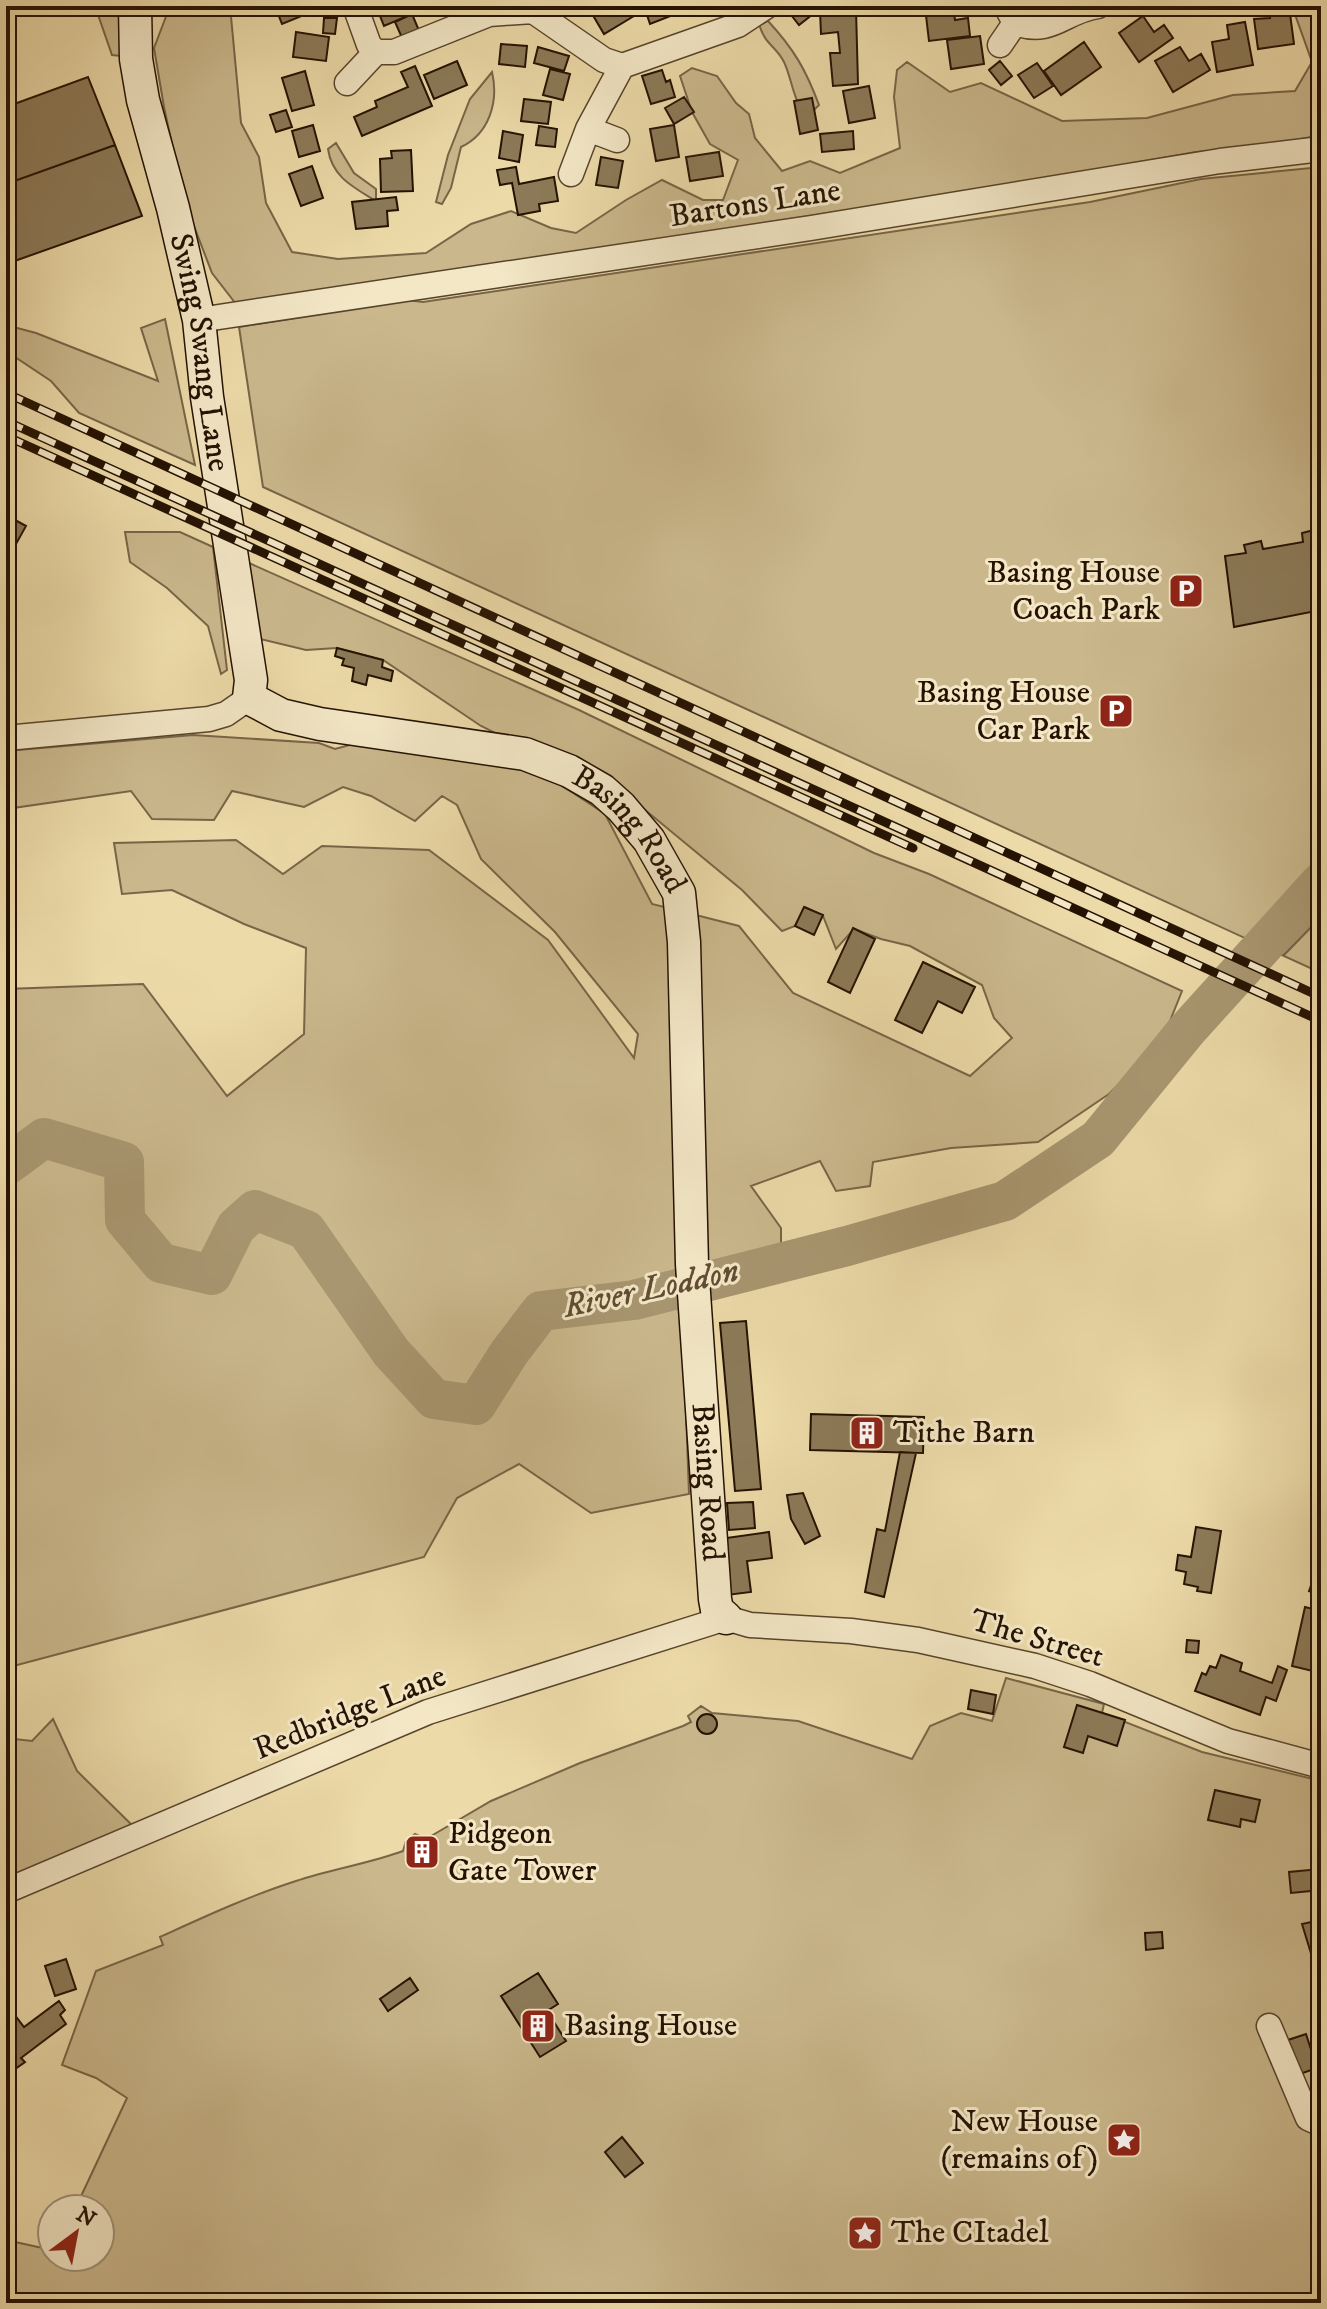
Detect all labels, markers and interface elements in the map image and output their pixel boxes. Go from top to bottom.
street label: Bartons Lane [667,171,843,237]
street label: Swing Swang Lane [160,230,238,474]
place label: Basing House Coach Park [987,553,1160,630]
parking icon: Basing House Coach Park [1167,572,1205,610]
place label: Basing House Car Park [917,673,1090,750]
parking icon: Basing House Car Park [1097,692,1135,730]
street label: Basing Road [565,757,695,900]
water label: River Loddon [558,1250,743,1328]
street label: Basing Road [682,1402,732,1562]
place label: Tithe Barn [893,1413,1035,1453]
building icon: Tithe Barn [848,1414,886,1452]
street label: The Street [966,1601,1108,1677]
street label: Redbridge Lane [248,1656,452,1770]
place label: Pidgeon Gate Tower [448,1814,596,1891]
building icon: Pidgeon Gate Tower [403,1833,441,1871]
place label: Basing House [564,2006,737,2046]
building icon: Basing House [519,2007,557,2045]
place label: New House (remains of) [941,2102,1098,2179]
place icon: New House (remains of) [1105,2121,1143,2159]
north arrow [36,2193,116,2273]
text: N [71,2201,101,2234]
place label: The CItadel [891,2213,1049,2253]
place icon: The CItadel [846,2214,884,2252]

